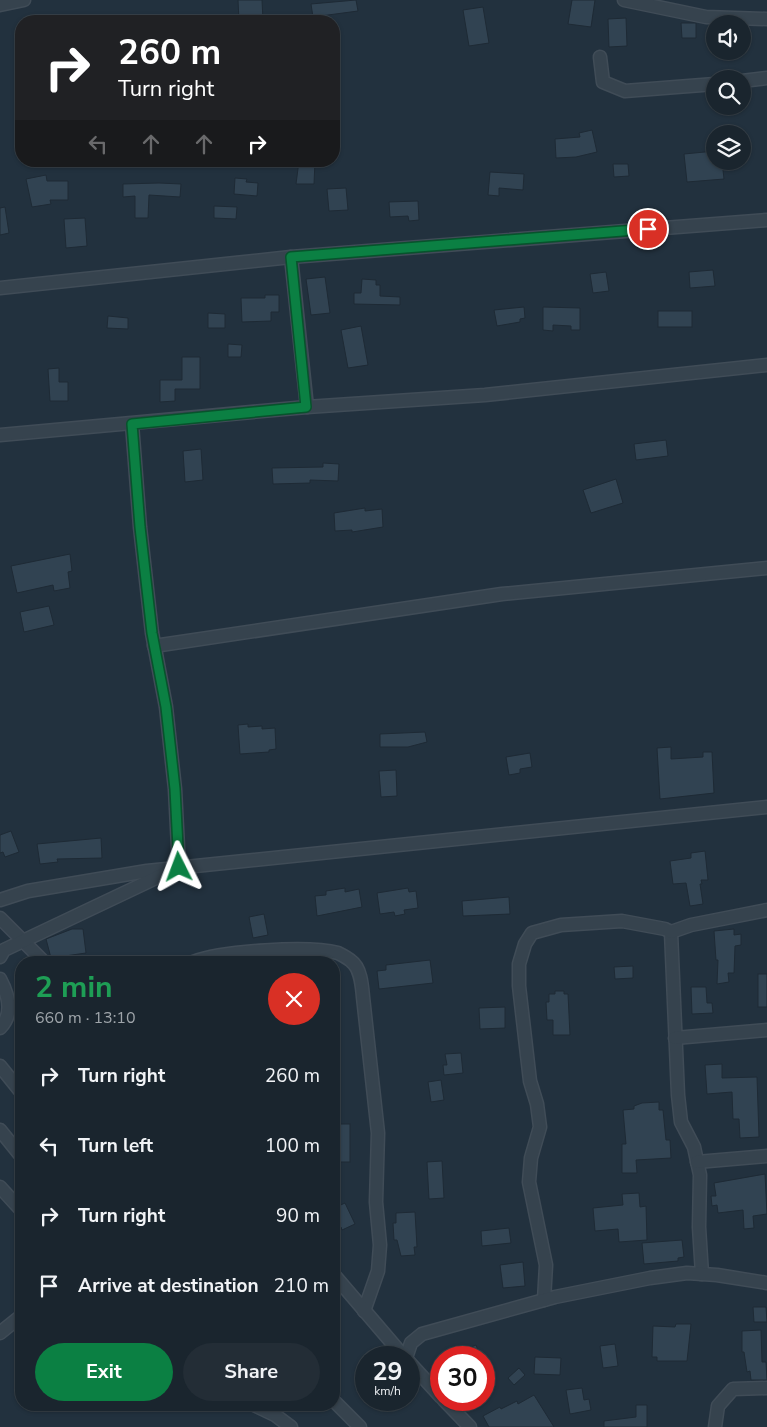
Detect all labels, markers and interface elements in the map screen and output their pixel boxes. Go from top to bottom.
map controls [706,15,751,170]
button: sound [706,15,751,60]
text: 260 m [118,29,221,76]
icon: right [35,35,100,100]
button: search [706,70,751,115]
text: Turn right [118,74,214,104]
button: layers [706,125,751,170]
icon: left [84,130,112,158]
icon: ahead [137,130,165,158]
icon: ahead [190,130,218,158]
icon: right [243,130,271,158]
pin [627,208,669,250]
icon: arrive [634,215,662,243]
position arrow [152,840,204,892]
text: 2 min [35,967,113,1008]
button: close [268,973,320,1025]
text: 660 m · 13:10 [35,1007,136,1029]
icon: right [35,1062,63,1090]
text: Turn right [78,1063,165,1089]
text: 260 m [265,1063,320,1089]
icon: left [35,1132,63,1160]
text: Turn left [78,1133,153,1159]
text: 100 m [265,1133,320,1159]
icon: right [35,1202,63,1230]
text: Turn right [78,1203,165,1229]
text: 90 m [276,1203,320,1229]
icon: arrive [35,1272,63,1300]
text: Arrive at destination [78,1273,259,1299]
text: 210 m [274,1273,329,1299]
button: Exit [35,1343,173,1401]
button: Share [183,1343,320,1401]
speed limit sign: 30 [430,1346,495,1411]
text: 29 [372,1355,403,1389]
text: km/h [374,1383,401,1399]

